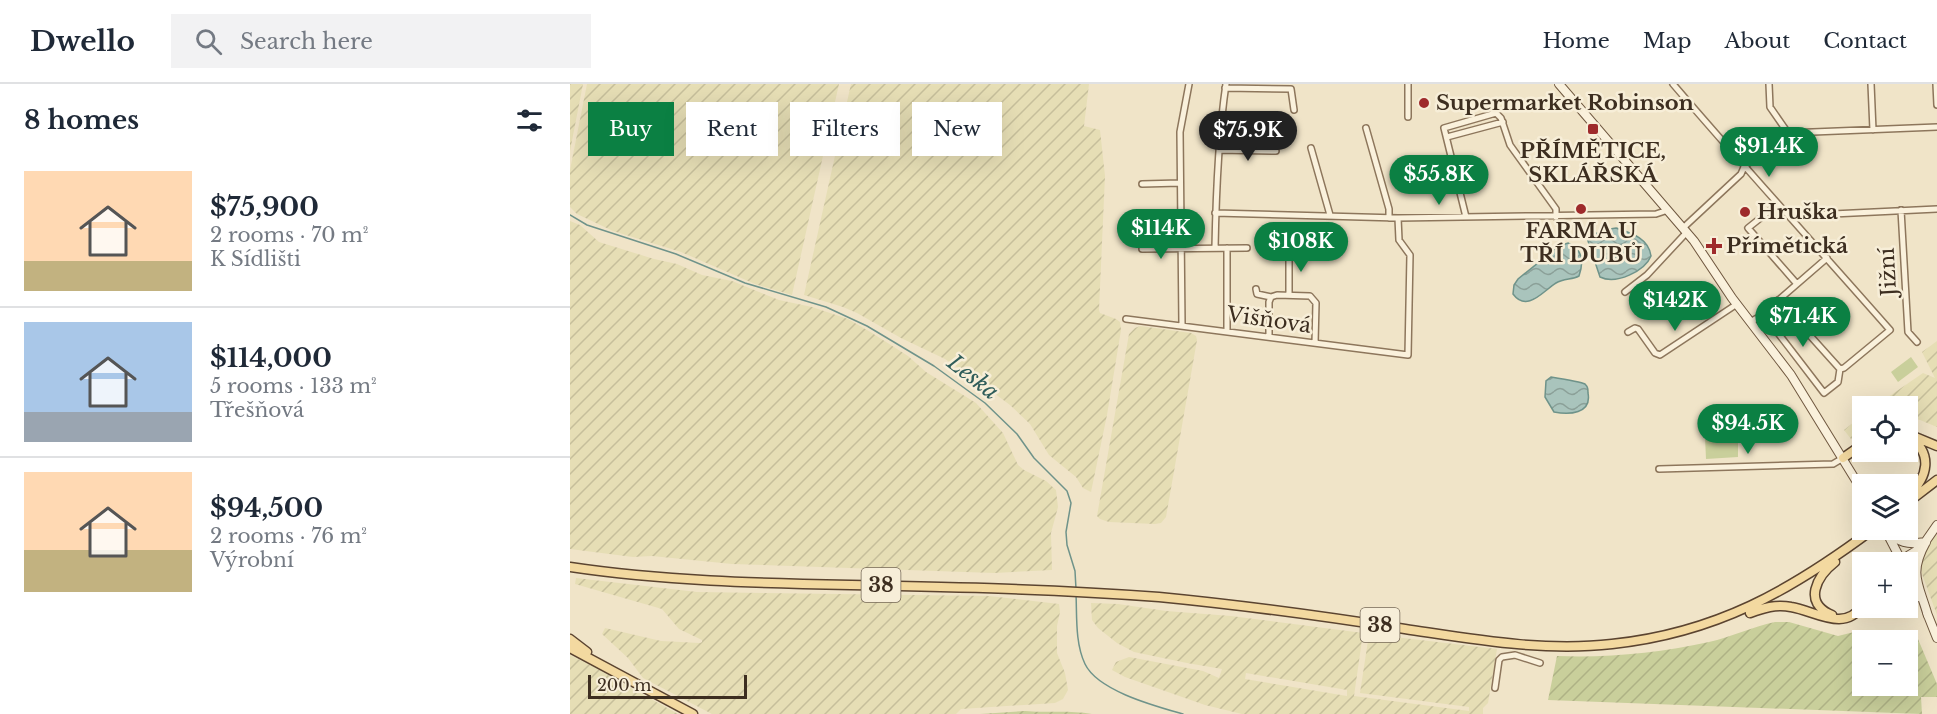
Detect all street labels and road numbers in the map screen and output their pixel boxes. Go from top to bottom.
street label: Jižní [1874,246,1902,300]
street label: Višňová [1224,301,1313,339]
road number: 38 [862,568,900,602]
road number: 38 [1360,608,1400,642]

